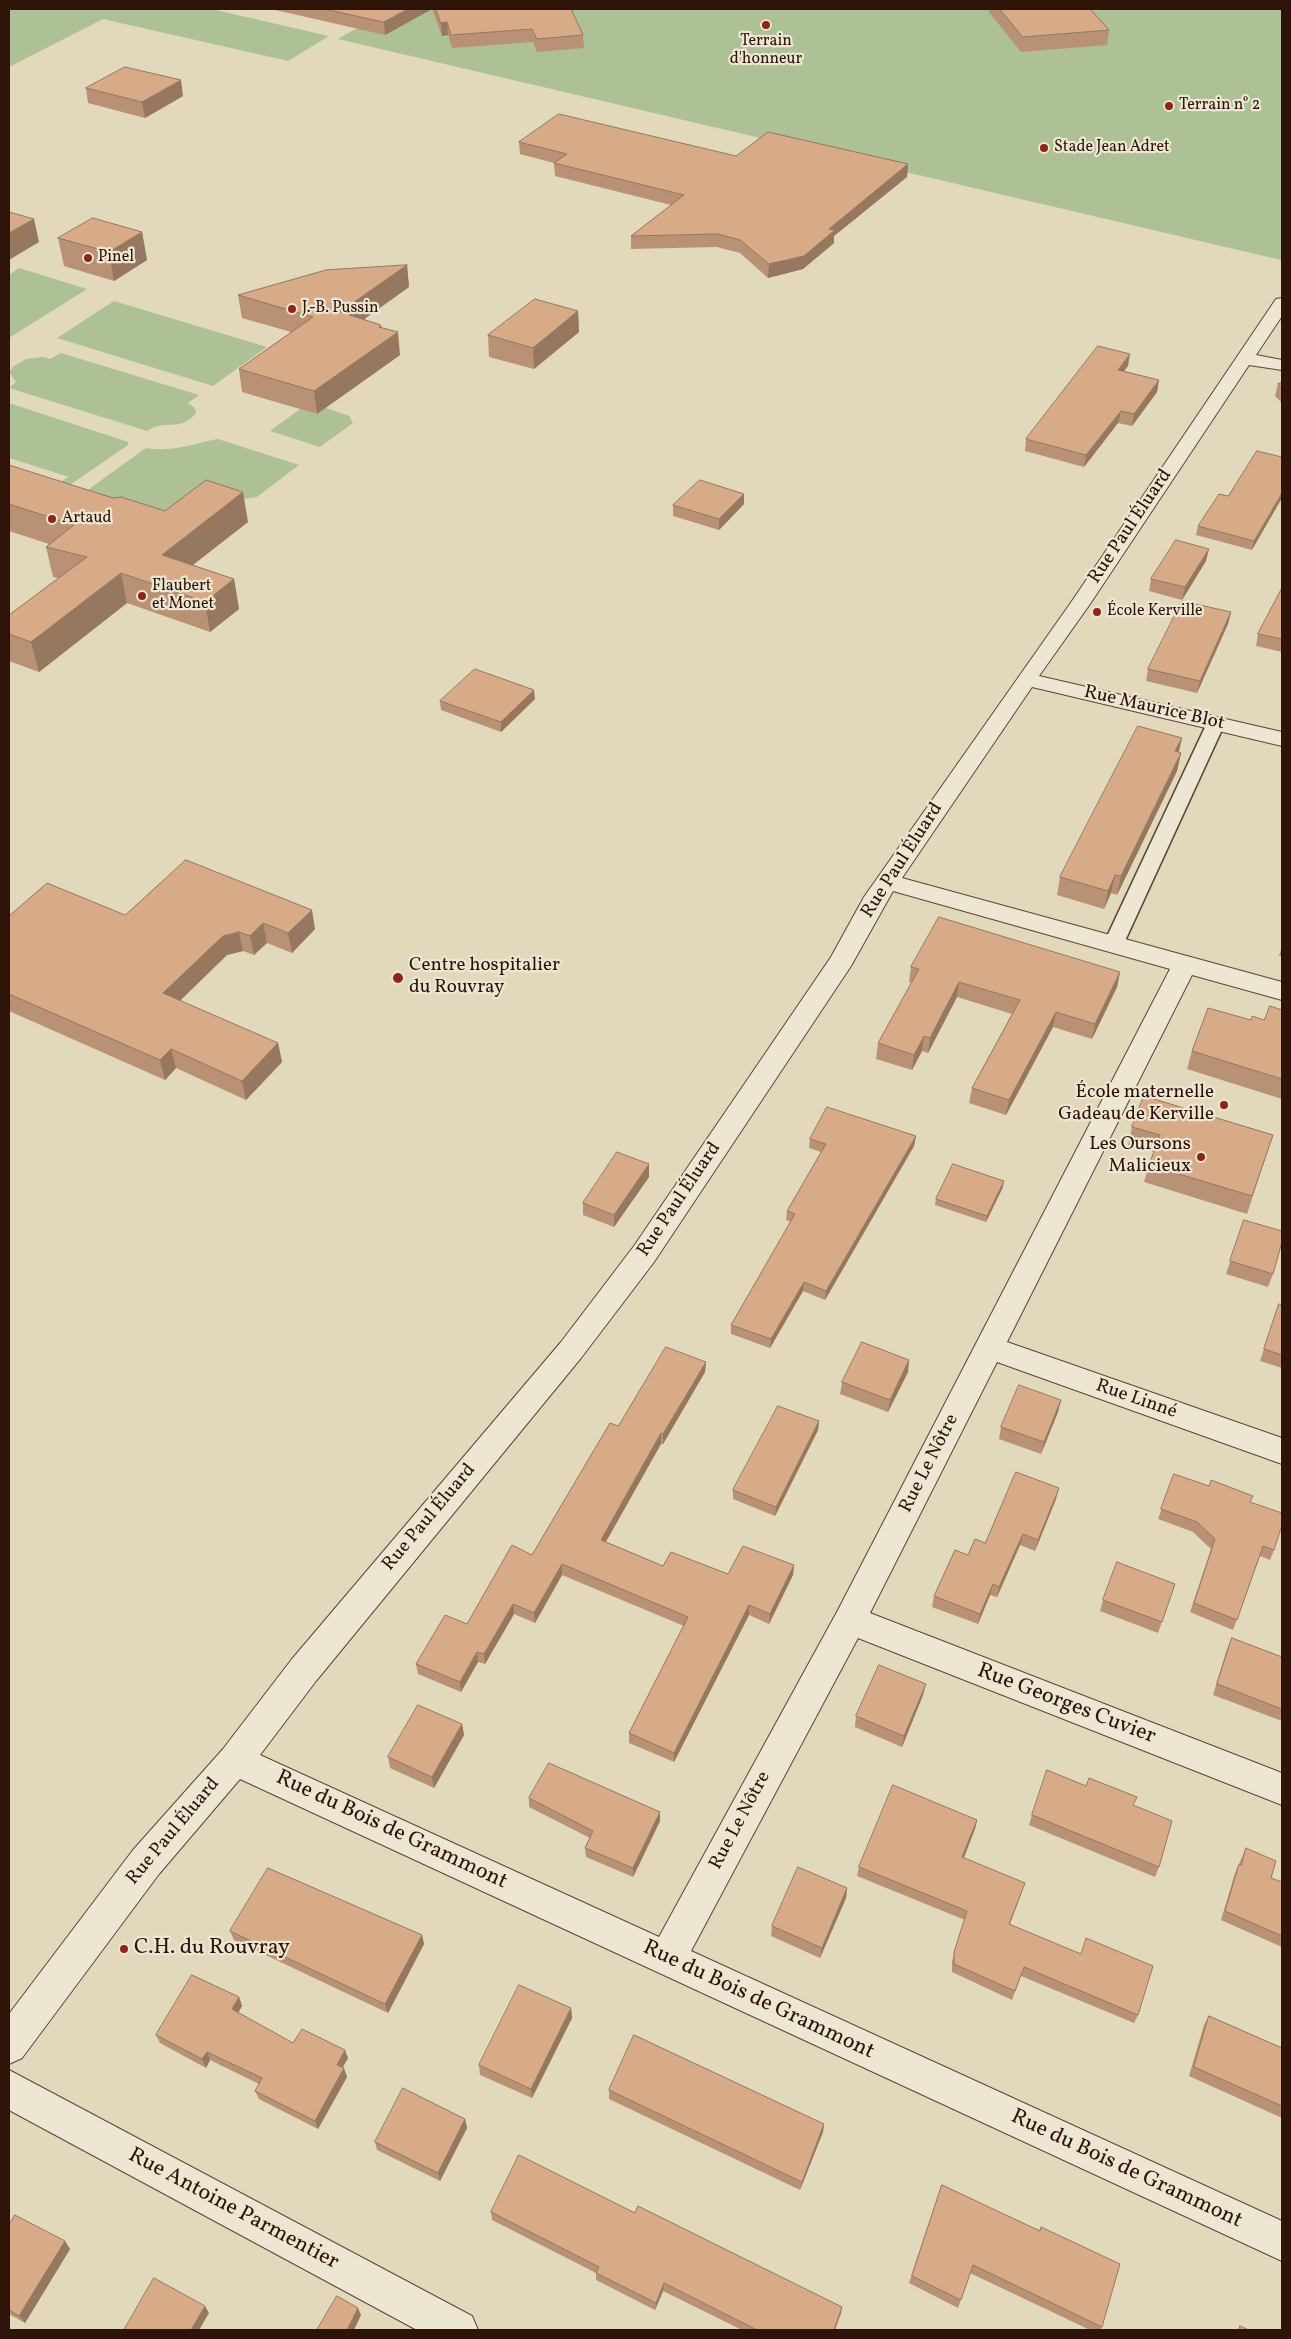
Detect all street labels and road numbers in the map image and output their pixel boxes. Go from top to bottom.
street label: Rue Paul Éluard [1084,465,1178,589]
street label: Rue Maurice Blot [1081,682,1227,736]
street label: Rue Paul Éluard [857,799,949,923]
street label: Rue Paul Éluard [633,1138,727,1262]
street label: Rue Linné [1092,1375,1180,1425]
street label: Rue Le Nôtre [895,1411,965,1517]
street label: Rue Paul Éluard [378,1460,482,1576]
street label: Rue Georges Cuvier [973,1659,1159,1751]
street label: Rue du Bois de Grammont [271,1766,511,1896]
street label: Rue Le Nôtre [706,1768,776,1874]
street label: Rue Paul Éluard [122,1774,226,1890]
street label: Rue du Bois de Grammont [638,1936,878,2066]
street label: Rue du Bois de Grammont [1006,2105,1246,2235]
street label: Rue Antoine Parmentier [123,2143,343,2277]

